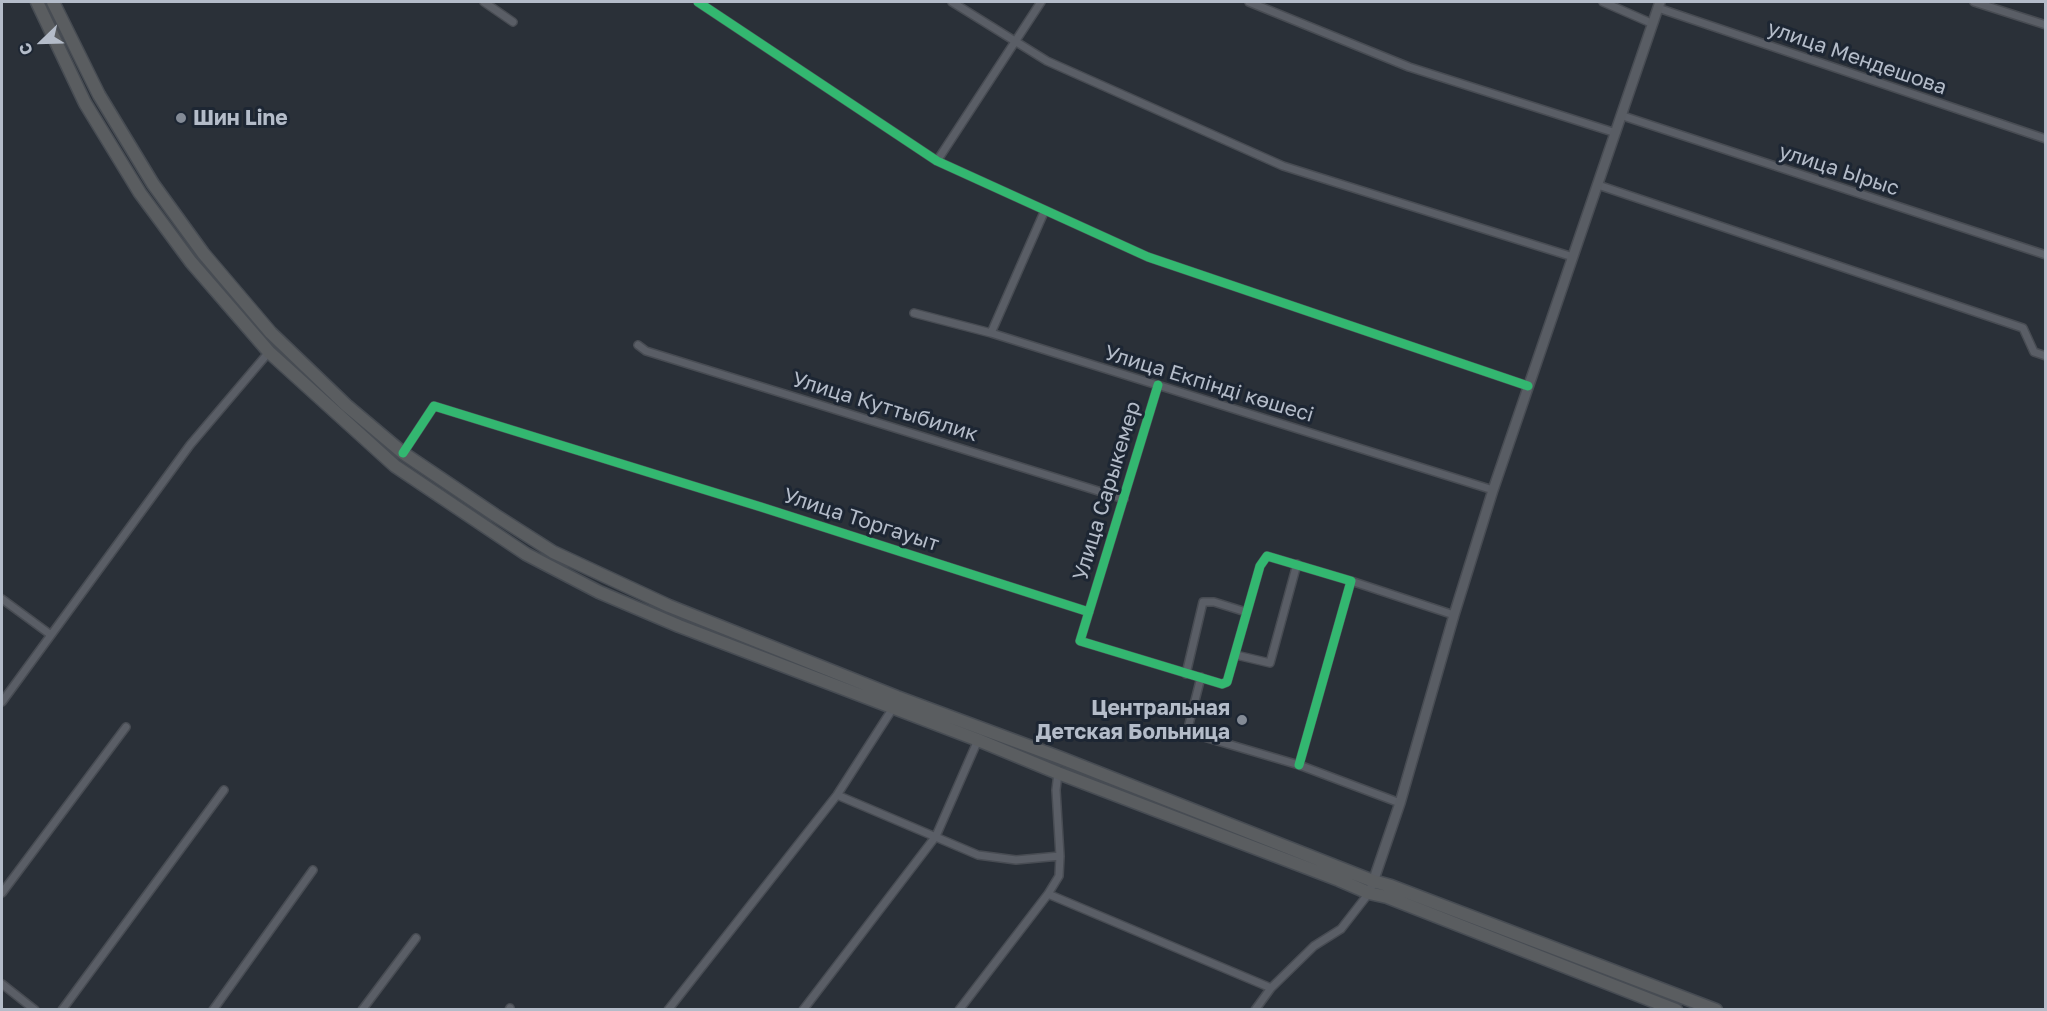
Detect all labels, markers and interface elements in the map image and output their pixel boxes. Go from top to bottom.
north arrow [12,12,72,72]
street label: улица Мендешова [1764,15,1950,101]
text: С [14,40,37,58]
place label: Шин Line [193,105,288,131]
marker: Шин Line [174,111,188,125]
street label: улица Ырыс [1776,139,1902,201]
street label: Улица Екпінді көшесі [1101,340,1317,428]
street label: Улица Куттыбилик [789,367,981,447]
street label: Улица Сарыкемер [1068,398,1146,584]
street label: Улица Торгауыт [780,483,942,557]
place label: Центральная Детская Больница [1036,695,1230,745]
marker: Центральная Детская Больница [1235,713,1249,727]

